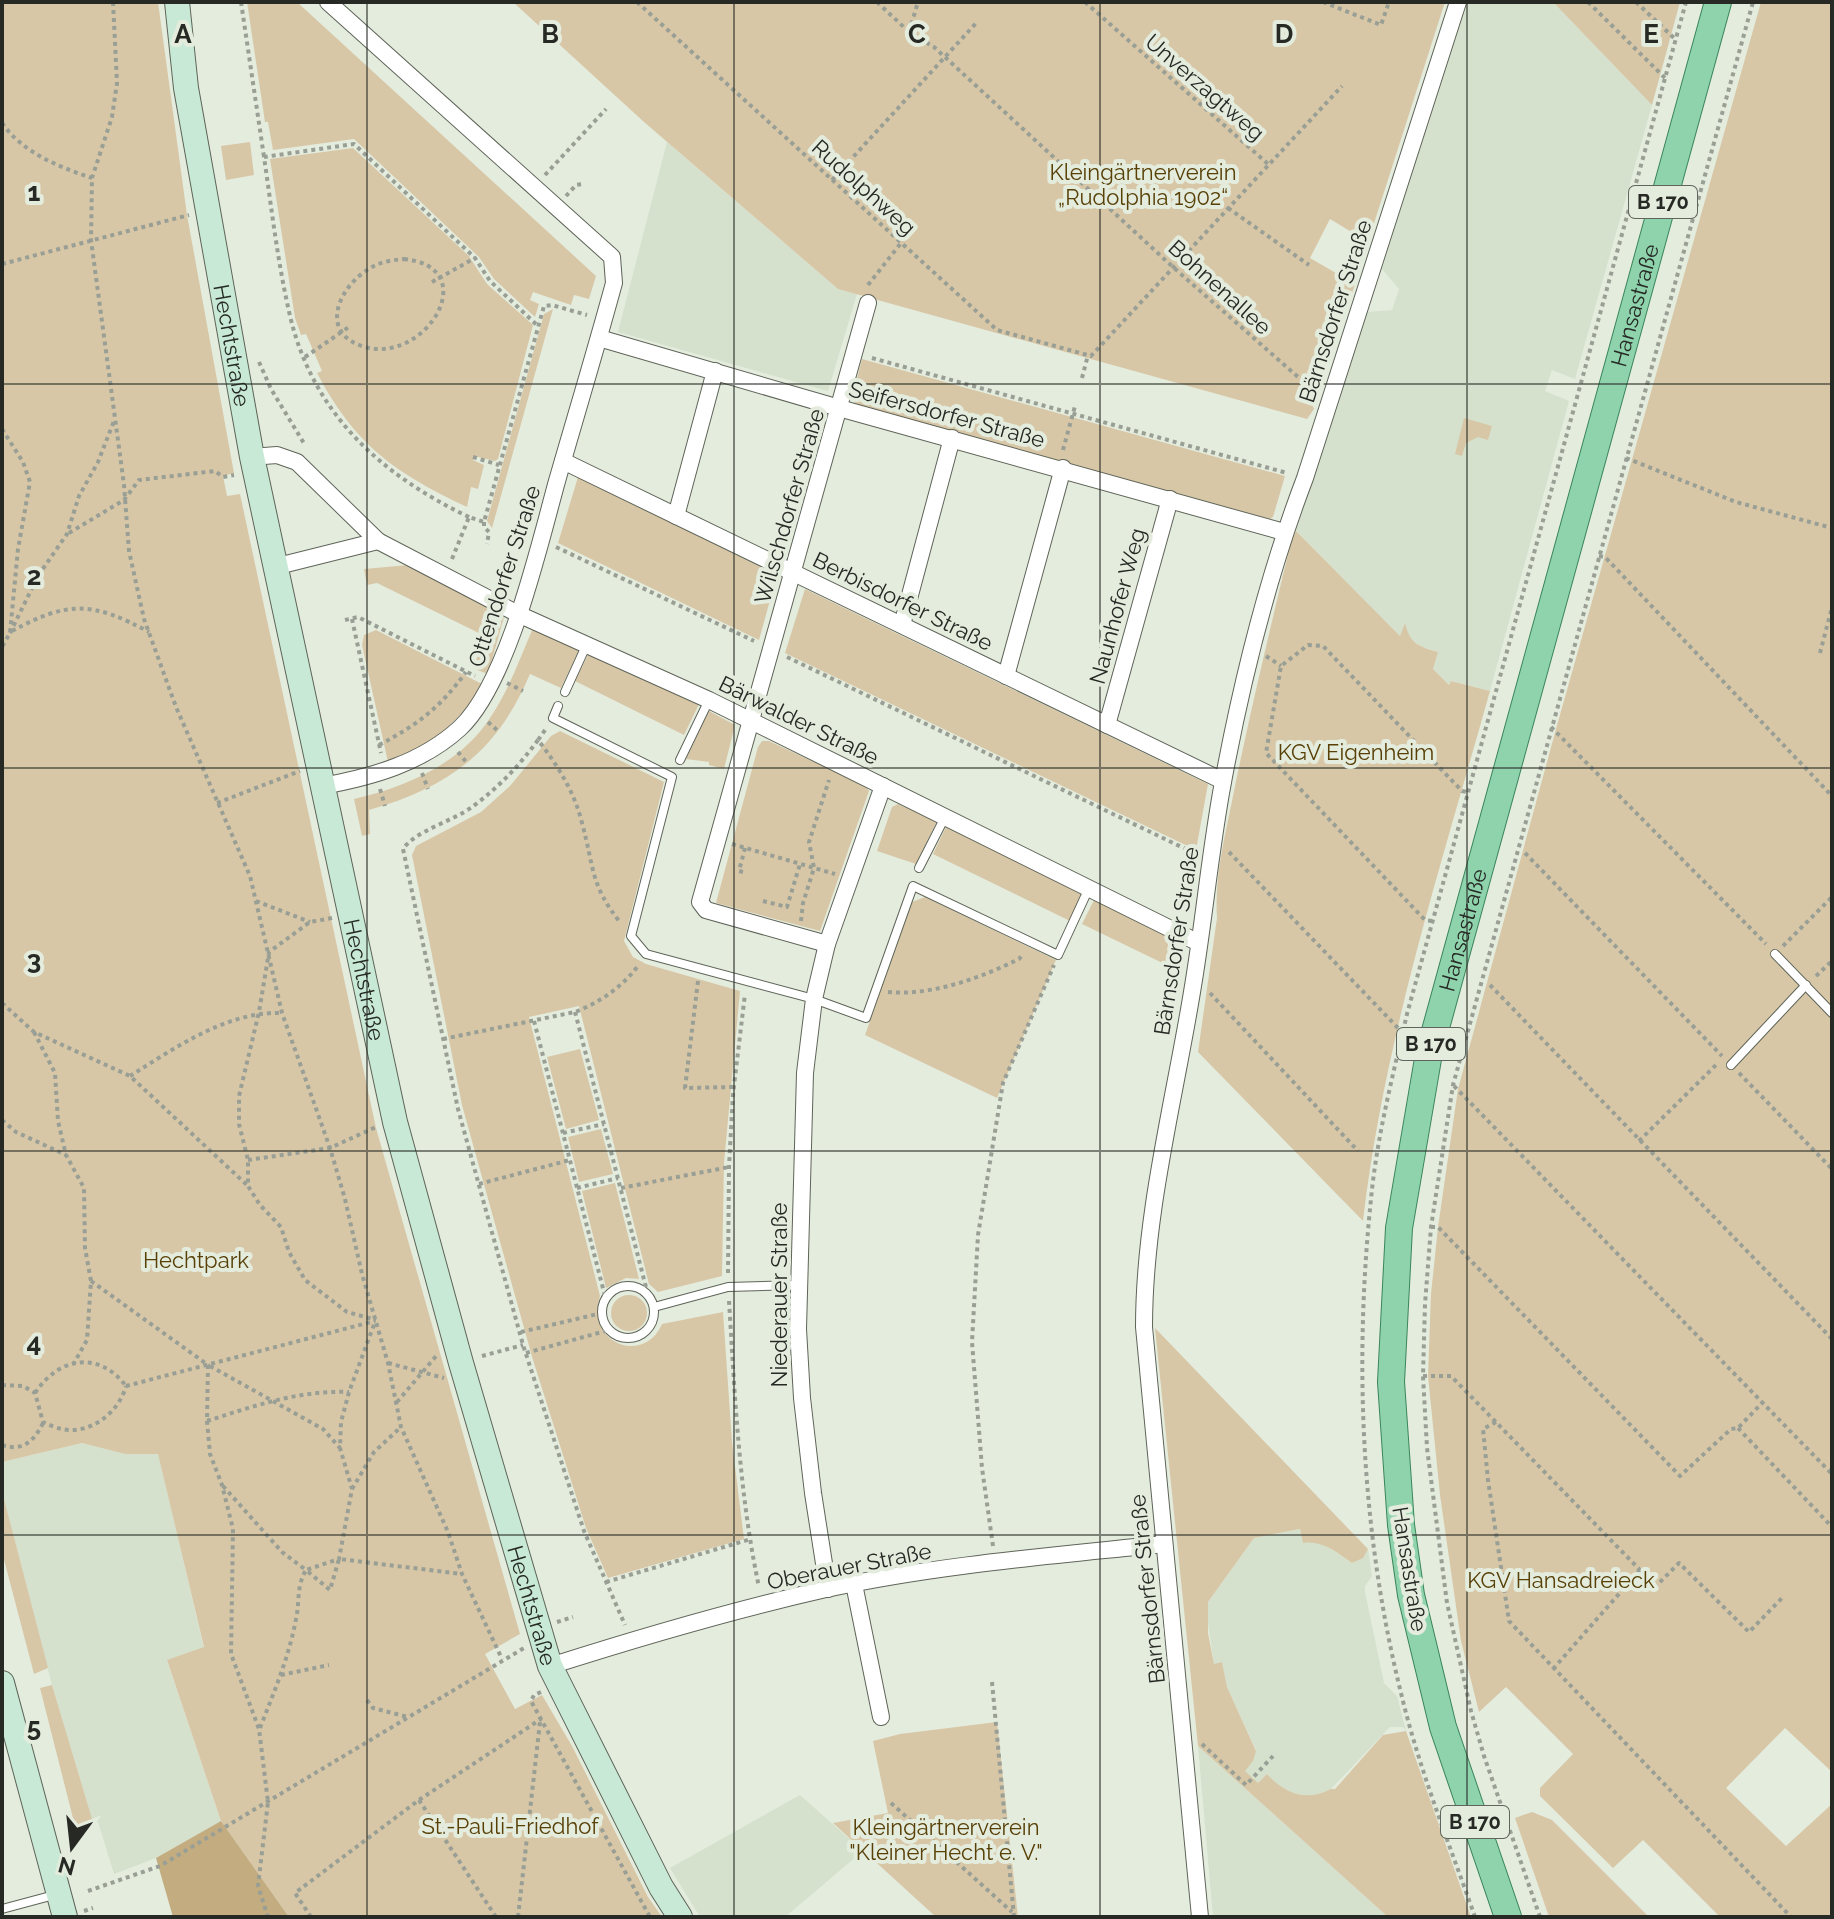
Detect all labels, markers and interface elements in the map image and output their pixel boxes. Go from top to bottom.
text: A [174,19,192,49]
text: B [541,19,559,49]
text: C [908,19,926,49]
text: D [1275,19,1293,49]
text: E [1643,19,1659,49]
street label: Unverzagtweg [1140,28,1270,146]
street label: Rudolphweg [807,134,921,240]
park label: Kleingärtnerverein „Rudolphia 1902“ [1050,159,1236,210]
text: 1 [28,177,41,207]
road number: B 170 [1629,186,1697,218]
street label: Bärnsdorfer Straße [1293,216,1377,405]
street label: Bohnenallee [1163,234,1277,340]
street label: Hansastraße [1605,241,1664,370]
street label: Hechtstraße [208,282,256,409]
street label: Seifersdorfer Straße [846,375,1048,453]
street label: Wilschdorfer Straße [749,405,829,607]
street label: Ottendorfer Straße [462,482,546,670]
street label: Naunhofer Weg [1084,525,1150,687]
street label: Berbisdorfer Straße [809,546,997,656]
text: 2 [27,561,41,591]
street label: Bärwalder Straße [715,670,883,770]
park label: KGV Eigenheim [1278,739,1434,765]
street label: Bärnsdorfer Straße [1148,845,1204,1037]
street label: Hansastraße [1434,866,1492,994]
street label: Hechtstraße [339,916,390,1043]
text: 3 [27,945,41,975]
road number: B 170 [1397,1028,1465,1060]
street label: Niederauer Straße [766,1202,792,1388]
park label: Hechtpark [143,1247,249,1273]
text: 4 [27,1328,41,1358]
street label: Bärnsdorfer Straße [1124,1493,1170,1685]
street label: Hansastraße [1387,1505,1433,1633]
street label: Oberauer Straße [765,1537,933,1595]
street label: Hechtstraße [502,1542,562,1669]
park label: KGV Hansadreieck [1467,1567,1655,1593]
text: 5 [27,1712,41,1742]
road number: B 170 [1441,1806,1509,1838]
north arrow [32,1807,112,1887]
park label: St.-Pauli-Friedhof [422,1813,599,1839]
park label: Kleingärtnerverein "Kleiner Hecht e. V." [849,1814,1043,1865]
text: N [55,1852,78,1881]

